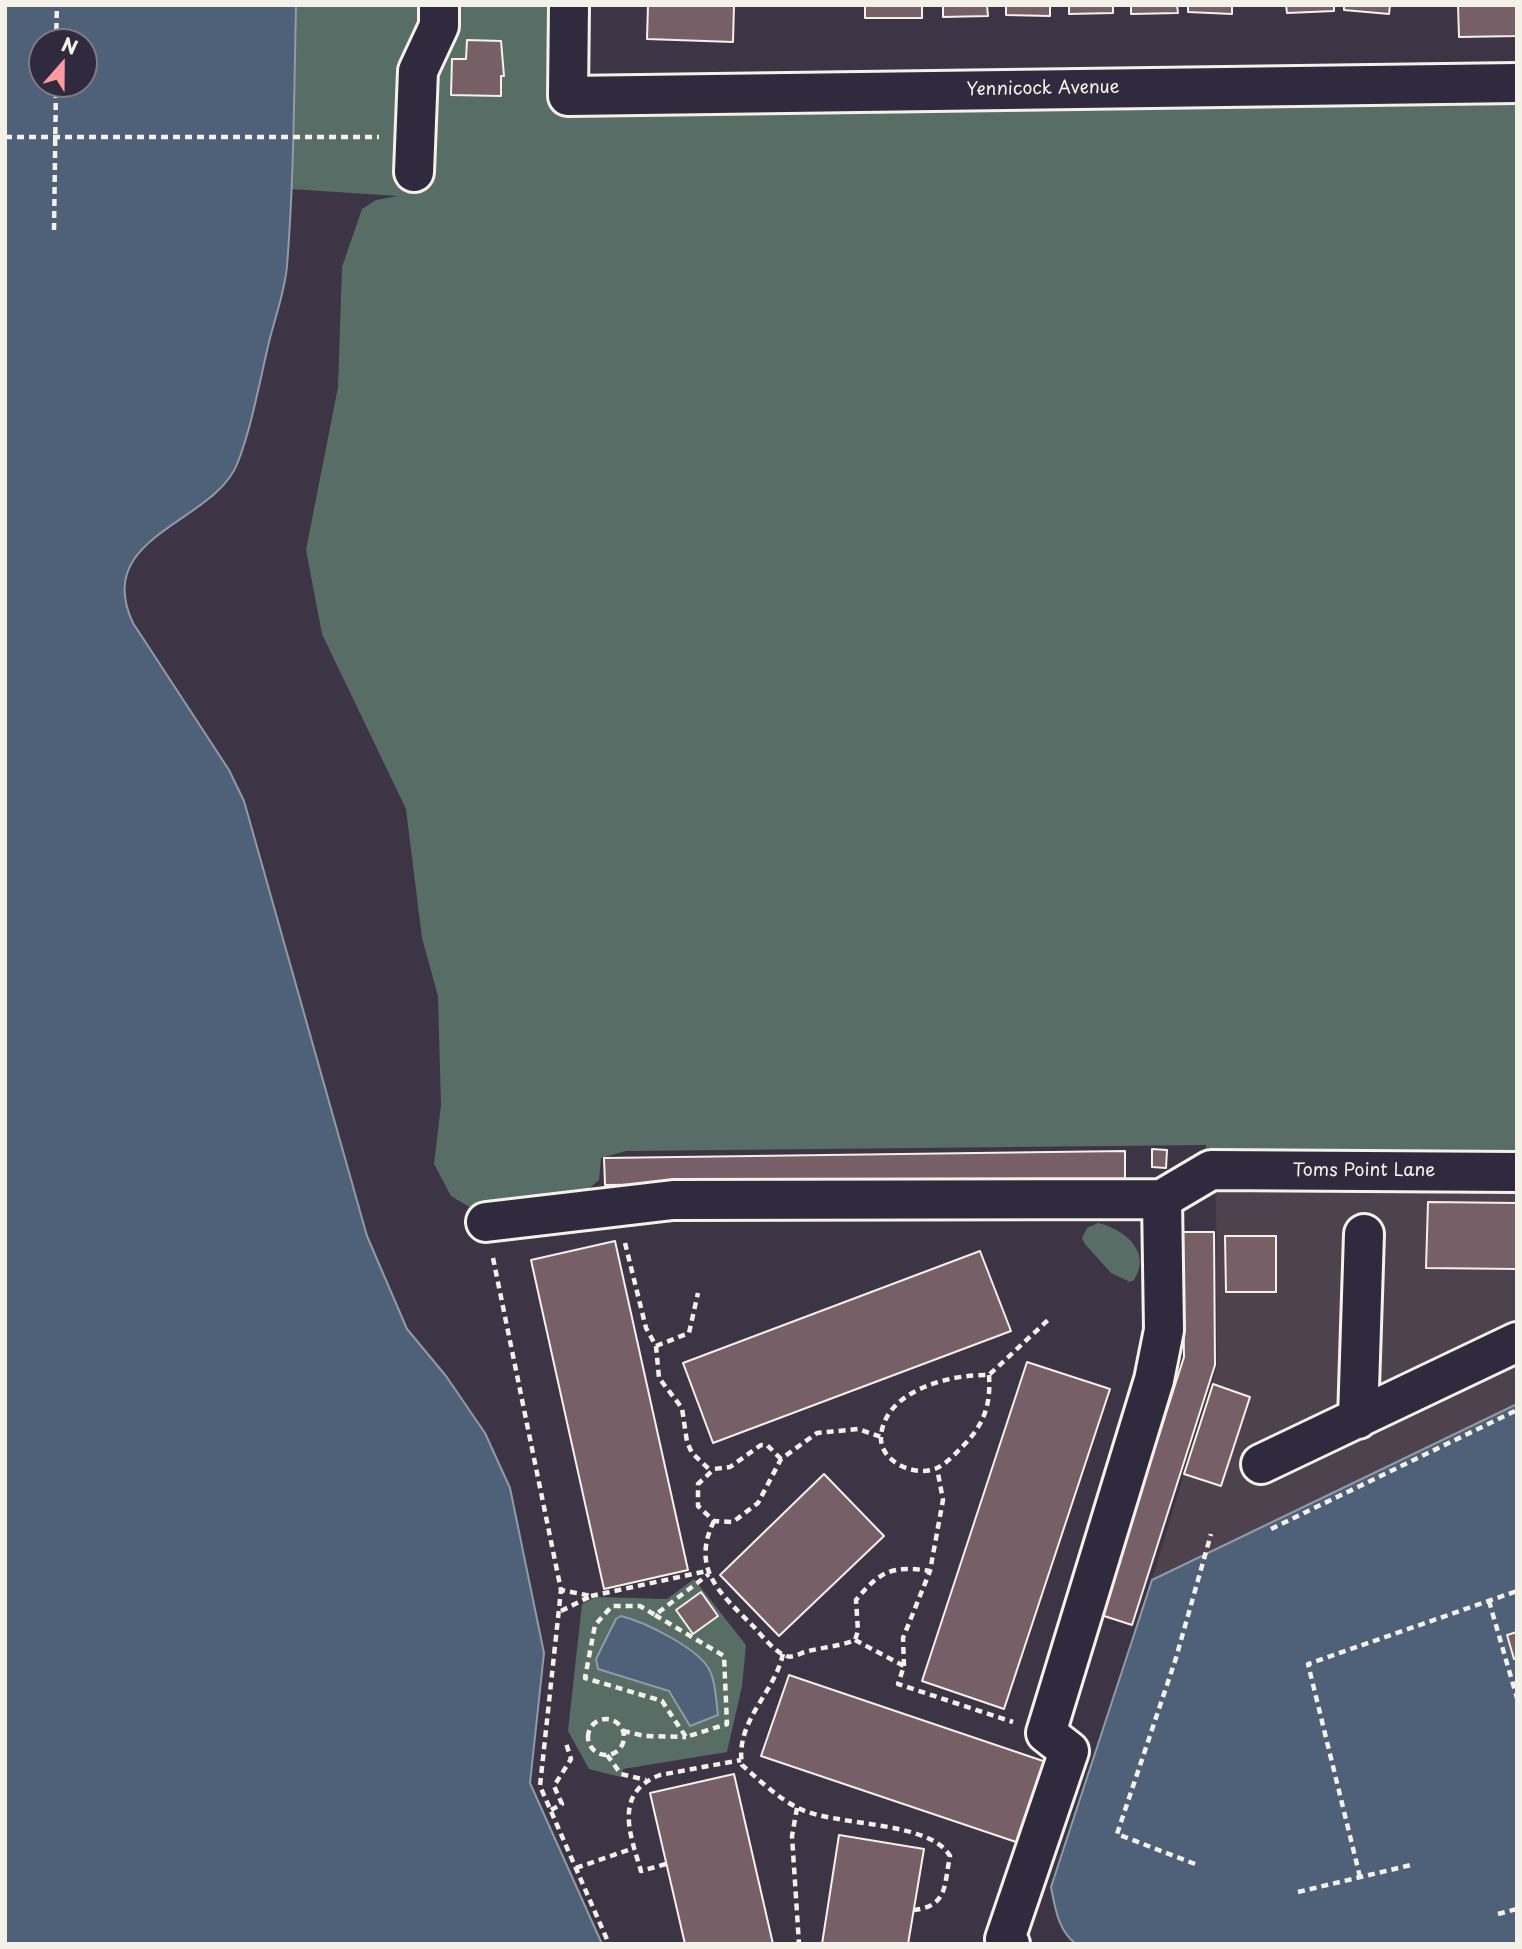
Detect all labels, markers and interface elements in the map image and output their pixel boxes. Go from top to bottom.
north arrow [28,28,98,98]
text: N [58,29,82,61]
street label: Yennicock Avenue [966,77,1120,101]
street label: Toms Point Lane [1293,1160,1435,1182]

